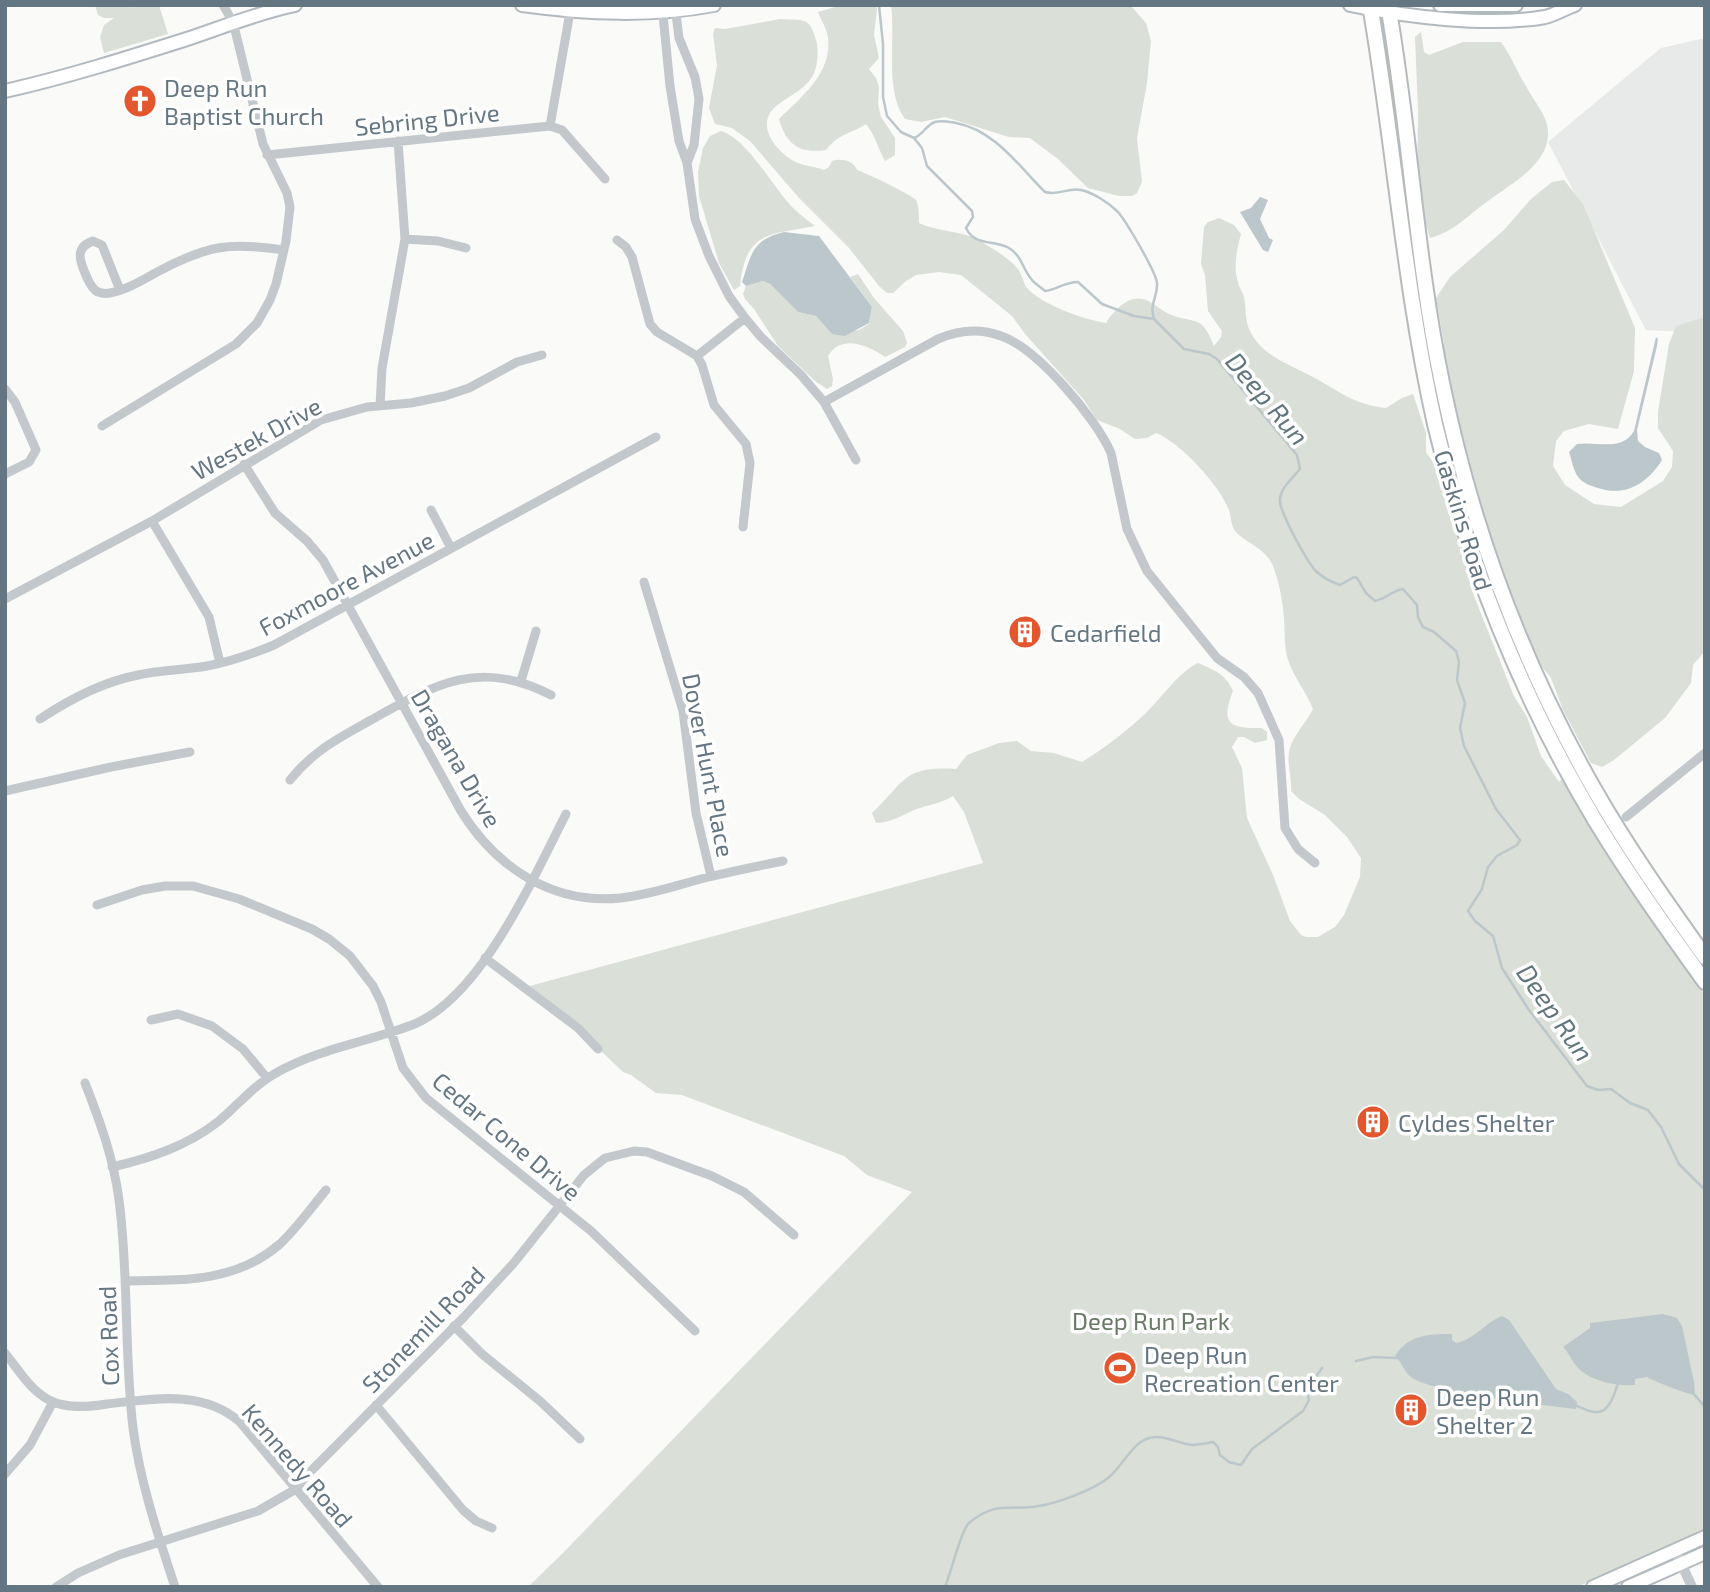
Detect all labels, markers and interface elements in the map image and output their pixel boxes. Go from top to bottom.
place label: Deep Run Baptist Church [164,73,324,130]
church icon: Deep Run Baptist Church [121,82,159,120]
street label: Sebring Drive [353,97,501,141]
water label: Deep Run [1220,345,1316,451]
street label: Westek Drive [186,390,326,486]
street label: Gaskins Road [1429,446,1499,594]
street label: Foxmoore Avenue [253,525,439,641]
building icon: Cedarfield [1006,613,1044,651]
place label: Cedarfield [1050,618,1161,647]
street label: Dover Hunt Place [677,671,741,859]
street label: Dragana Drive [406,684,508,832]
water label: Deep Run [1511,957,1601,1067]
street label: Cedar Cone Drive [427,1066,587,1206]
building icon: Cyldes Shelter [1354,1103,1392,1141]
place label: Cyldes Shelter [1398,1108,1555,1137]
street label: Stonemill Road [356,1260,490,1398]
street label: Cox Road [92,1285,124,1387]
park label: Deep Run Park [1072,1306,1230,1335]
place label: Deep Run Recreation Center [1144,1340,1339,1397]
sports icon: Deep Run Recreation Center [1101,1349,1139,1387]
place label: Deep Run Shelter 2 [1436,1382,1539,1439]
building icon: Deep Run Shelter 2 [1392,1391,1430,1429]
street label: Kennedy Road [237,1397,359,1533]

